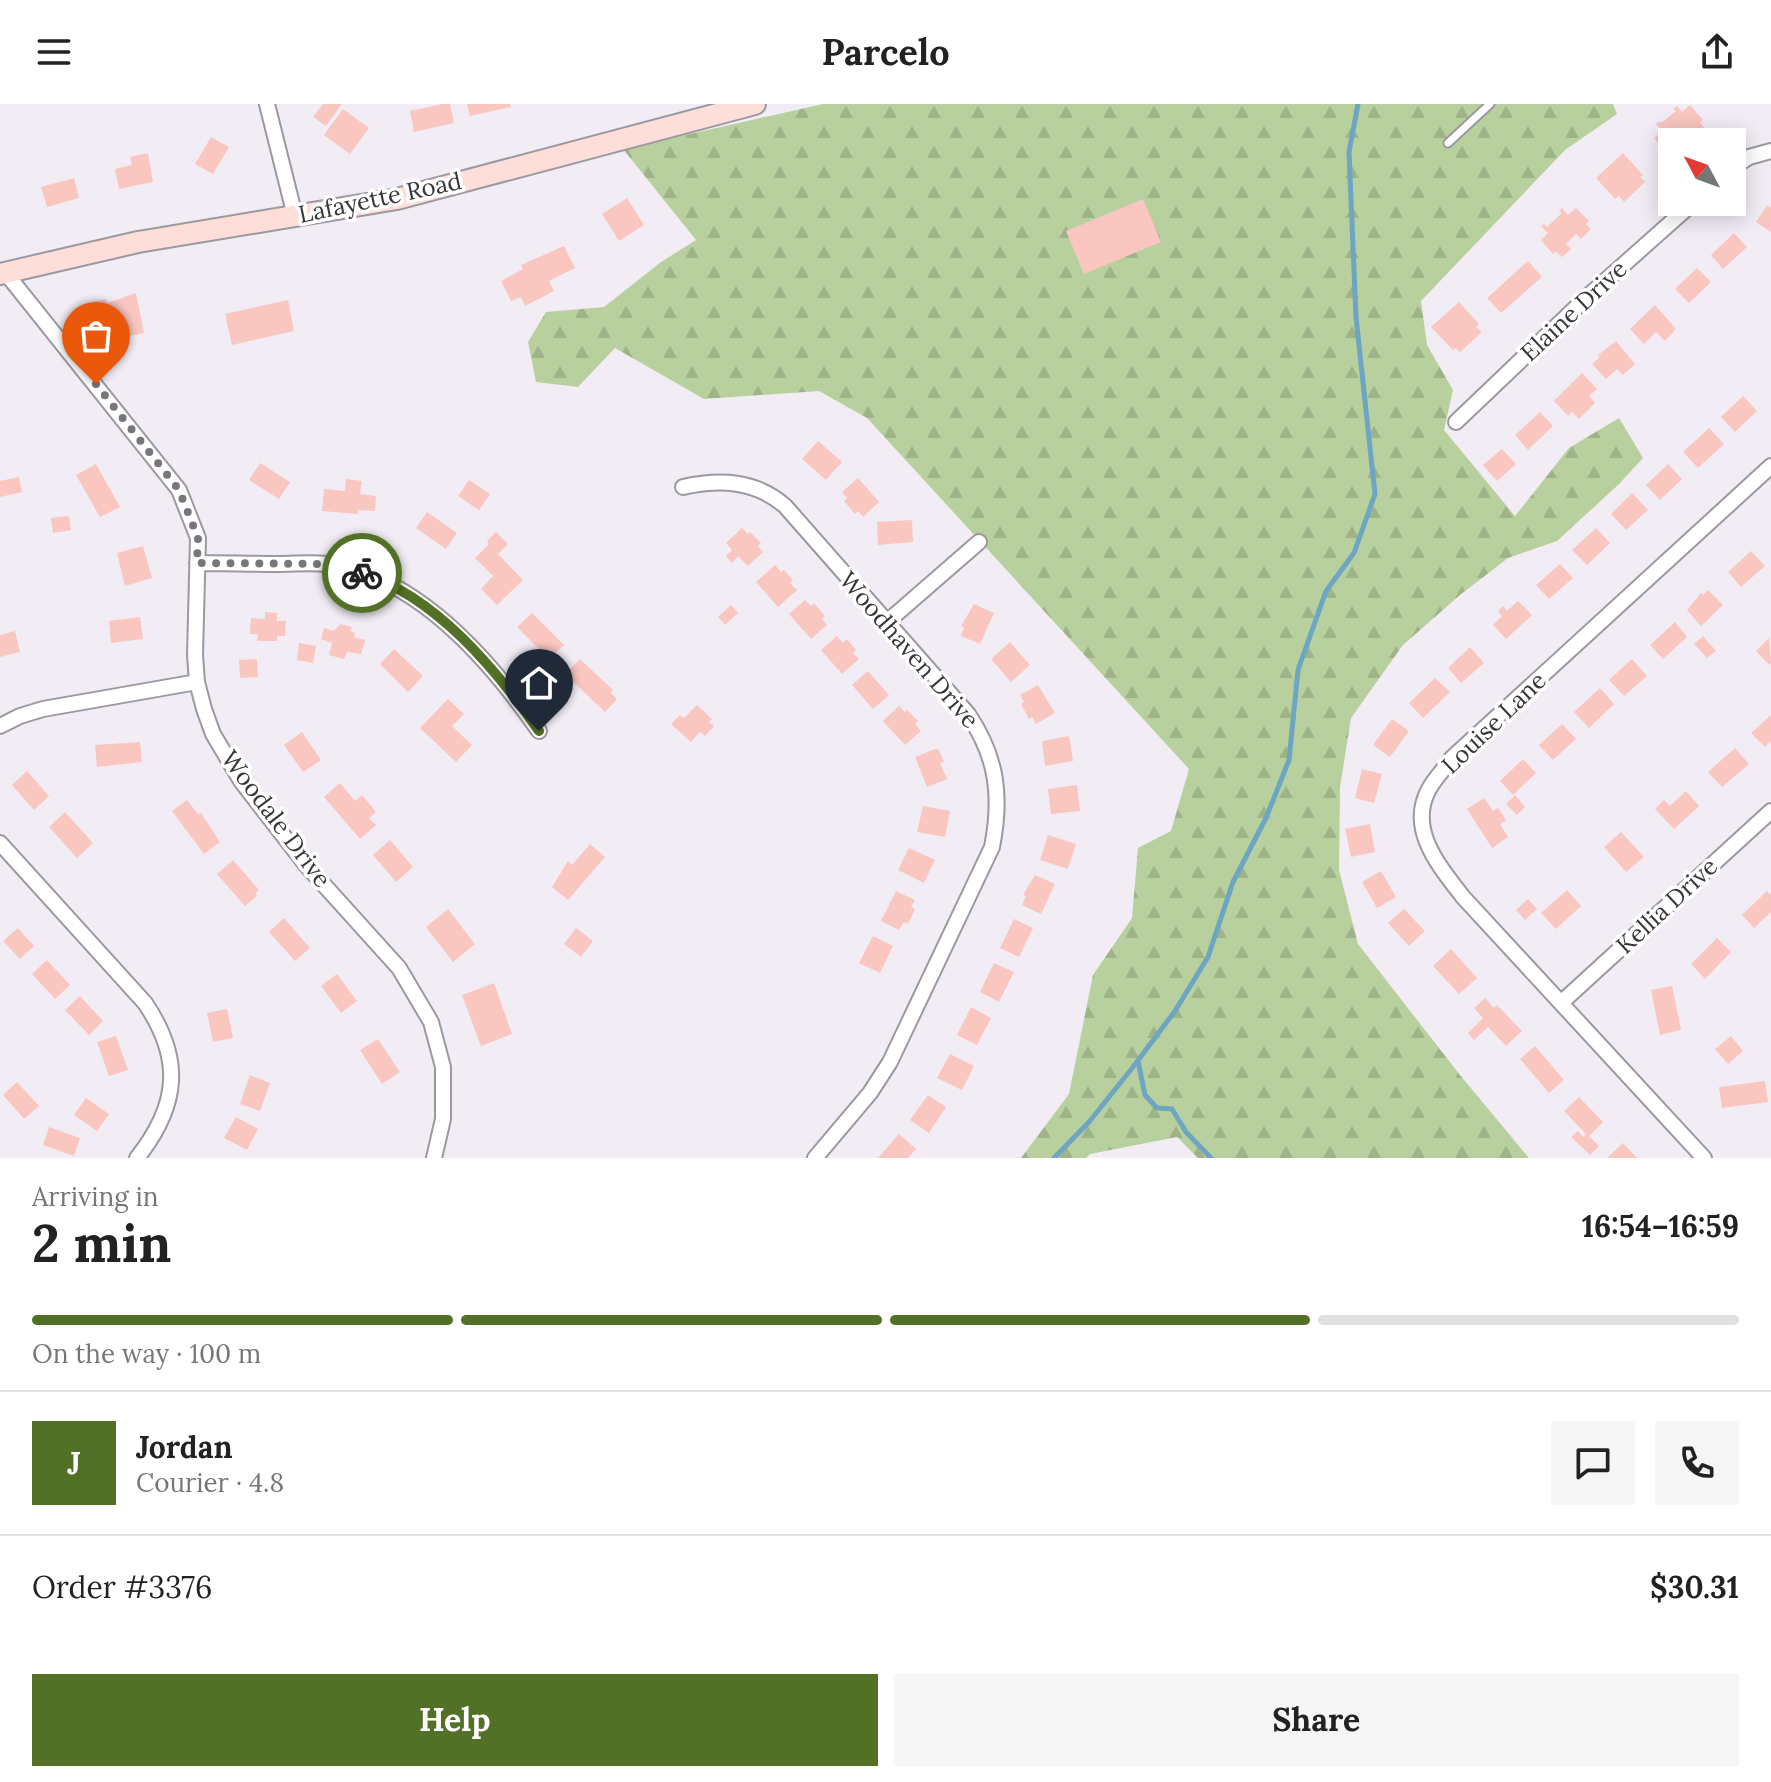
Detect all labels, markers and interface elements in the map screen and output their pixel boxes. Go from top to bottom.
text: Parcelo [821,29,950,75]
icon: menu [32,30,76,74]
icon: share [1695,30,1739,74]
north arrow [1658,128,1746,216]
map controls [1658,128,1746,216]
street label: Lafayette Road [295,165,464,230]
street label: Elaine Drive [1514,253,1633,368]
pin [62,302,130,384]
icon: bag [74,314,118,358]
courier [322,533,402,613]
icon: bike [340,551,384,595]
street label: Woodhaven Drive [833,565,986,734]
pin [505,649,573,731]
icon: home [517,661,561,705]
street label: Louise Lane [1435,665,1553,780]
street label: Woodale Drive [215,744,338,893]
street label: Kellia Drive [1609,851,1724,960]
text: Arriving in [32,1180,159,1213]
text: 16:54–16:59 [1582,1207,1739,1245]
text: 2 min [32,1210,171,1276]
text: On the way · 100 m [32,1337,261,1370]
button: chat [1551,1421,1635,1505]
button: phone [1655,1421,1739,1505]
text: Jordan [136,1428,233,1466]
text: J [67,1444,81,1482]
text: Courier · 4.8 [136,1466,284,1499]
text: Order #3376 [32,1568,212,1606]
text: $30.31 [1650,1568,1739,1606]
button: Help [32,1674,878,1766]
button: Share [894,1674,1739,1766]

